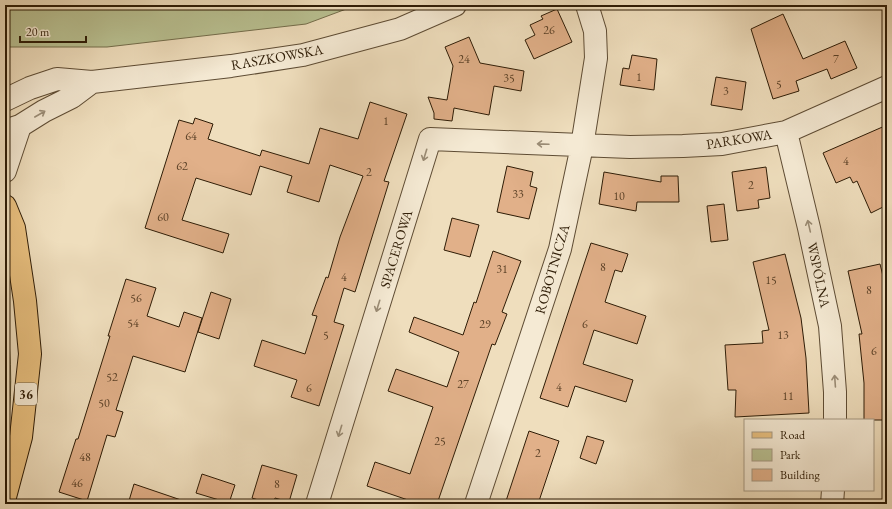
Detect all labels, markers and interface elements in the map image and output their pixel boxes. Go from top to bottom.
scale bar [20,18,86,44]
house number: 26 [543,22,555,38]
text: 20 m [26,24,50,40]
street label: RASZKOWSKA [230,40,325,74]
house number: 24 [458,51,470,67]
house number: 7 [833,51,839,67]
house number: 1 [636,69,642,85]
house number: 35 [503,70,515,86]
house number: 5 [776,76,782,92]
house number: 3 [723,83,729,99]
one-way arrow [34,109,46,117]
house number: 1 [383,113,389,129]
street label: PARKOWA [705,125,774,153]
house number: 64 [185,128,197,144]
one-way arrow [537,140,550,148]
one-way arrow [421,149,428,162]
house number: 4 [843,153,849,169]
house number: 62 [176,158,188,174]
house number: 2 [366,164,372,180]
house number: 2 [748,177,754,193]
house number: 33 [512,186,524,202]
house number: 10 [613,188,625,204]
street label: SPACEROWA [376,207,417,290]
house number: 60 [157,209,169,225]
one-way arrow [804,219,812,232]
street label: ROBOTNICZA [531,222,573,316]
street label: WSPÓLNA [803,241,835,310]
house number: 8 [600,259,606,275]
house number: 31 [496,261,508,277]
house number: 4 [341,269,347,285]
house number: 15 [765,272,777,288]
house number: 8 [866,282,872,298]
house number: 56 [130,290,142,306]
one-way arrow [374,300,381,313]
house number: 54 [127,315,139,331]
house number: 29 [479,316,491,332]
house number: 6 [582,316,588,332]
house number: 5 [323,327,329,343]
house number: 13 [777,327,789,343]
house number: 6 [871,343,877,359]
house number: 52 [106,369,118,385]
one-way arrow [831,375,838,388]
house number: 27 [457,376,469,392]
house number: 4 [556,379,562,395]
house number: 6 [306,380,312,396]
road number: 36 [15,383,37,405]
house number: 11 [782,388,794,404]
house number: 50 [98,395,110,411]
legend [744,419,874,491]
one-way arrow [336,424,343,437]
text: Road [780,427,806,443]
house number: 25 [434,433,446,449]
house number: 2 [535,445,541,461]
text: Park [780,447,801,463]
house number: 48 [79,449,91,465]
text: Building [780,467,821,483]
house number: 46 [71,475,83,491]
house number: 8 [274,476,280,492]

